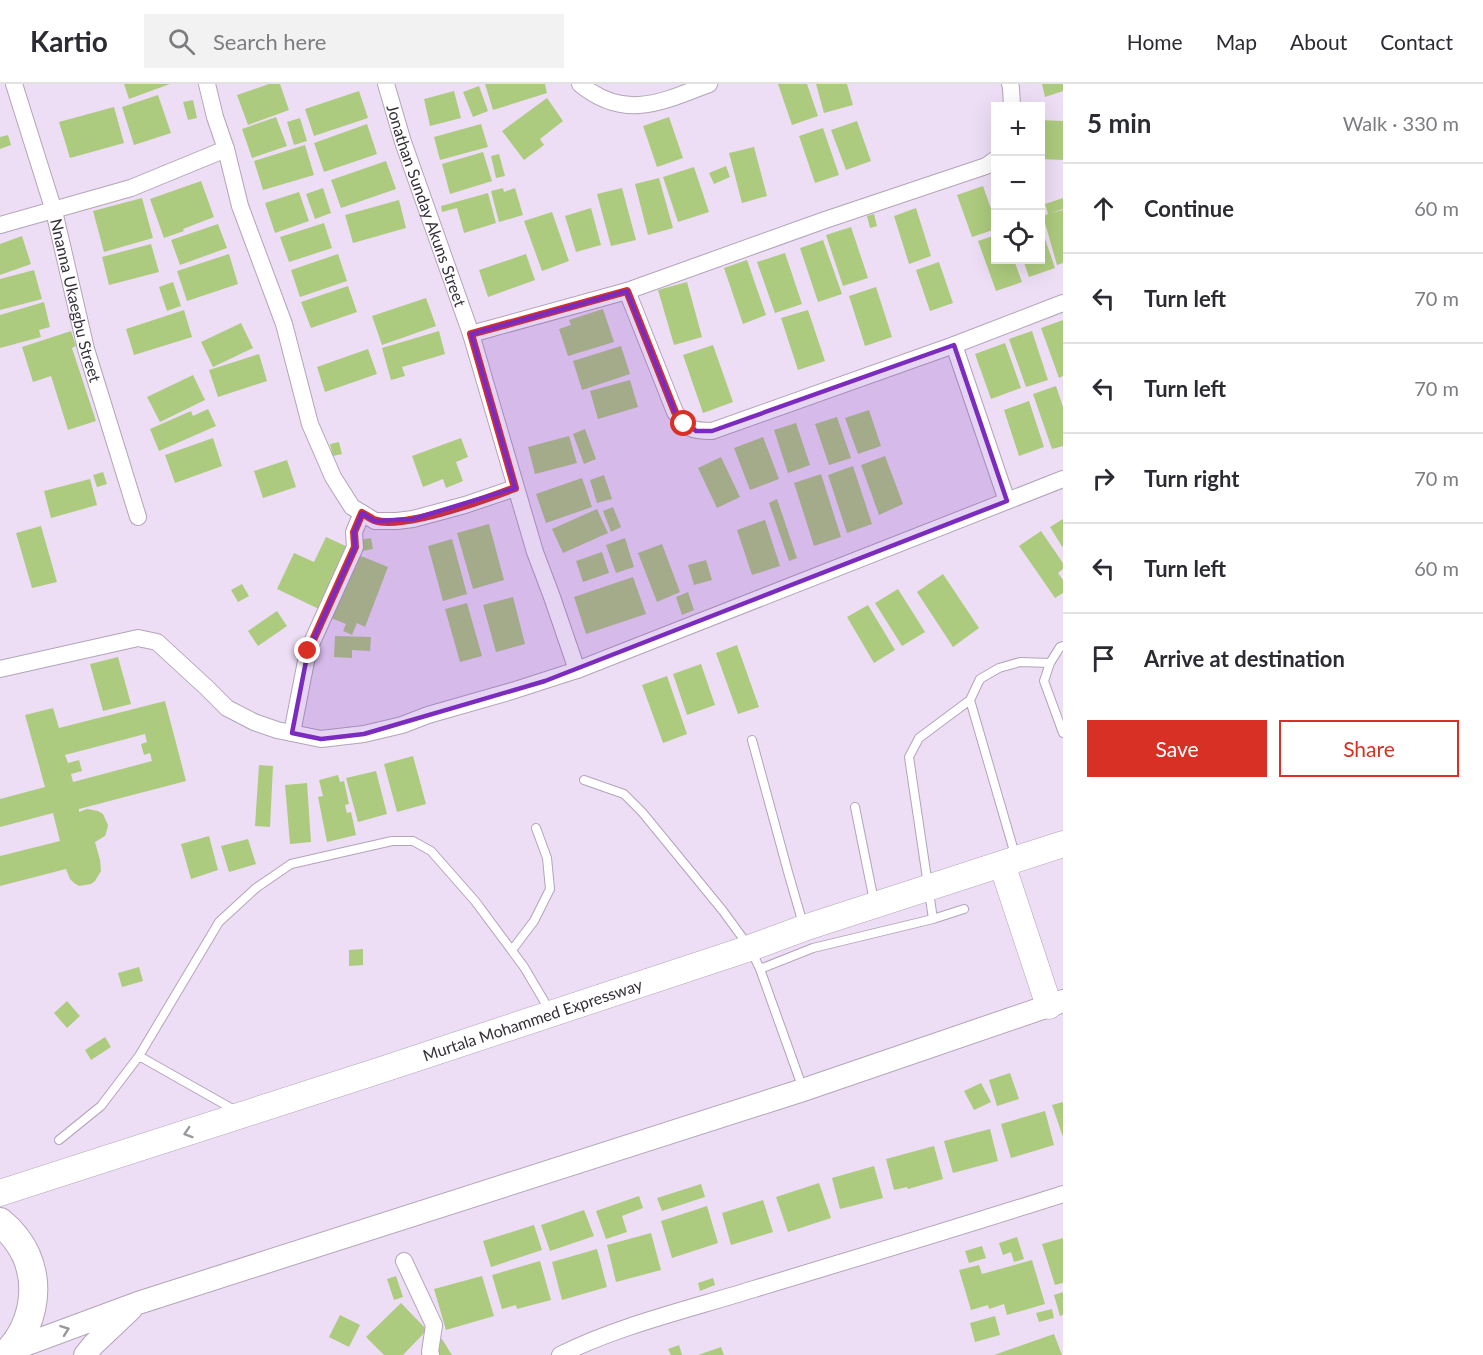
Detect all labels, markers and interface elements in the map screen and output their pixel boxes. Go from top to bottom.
search box [144,14,564,68]
text: Kartio [30,24,108,58]
icon: search [165,25,198,58]
text: Search here [213,28,326,55]
text: Home [1127,29,1183,54]
text: Map [1216,29,1257,54]
text: About [1290,29,1347,54]
text: Contact [1380,29,1453,54]
street label: Jonathan Sunday Akuns Street [383,102,471,309]
map controls [991,102,1045,264]
button: + [991,102,1045,156]
text: 5 min [1087,107,1151,139]
text: Walk · 330 m [1343,111,1459,135]
button: − [991,156,1045,210]
icon: ahead [1087,192,1120,225]
text: Continue [1144,195,1234,222]
text: 60 m [1414,196,1459,220]
button: locate [991,210,1045,264]
street label: Nnanna Ukaegbu Street [47,217,106,384]
icon: left [1087,282,1120,315]
text: Turn left [1144,285,1226,312]
text: 70 m [1414,286,1459,310]
icon: left [1087,372,1120,405]
text: Turn left [1144,375,1226,402]
text: 70 m [1414,376,1459,400]
route start [670,410,696,436]
icon: right [1087,462,1120,495]
text: Turn right [1144,465,1239,492]
text: 70 m [1414,466,1459,490]
icon: left [1087,552,1120,585]
text: Turn left [1144,555,1226,582]
text: 60 m [1414,556,1459,580]
route end [294,637,320,663]
icon: arrive [1087,642,1120,675]
text: Arrive at destination [1144,645,1345,672]
button: Save [1087,720,1267,777]
button: Share [1279,720,1459,777]
street label: Murtala Mohammed Expressway [420,974,645,1065]
one-way arrow [183,1126,193,1138]
one-way arrow [60,1324,70,1337]

